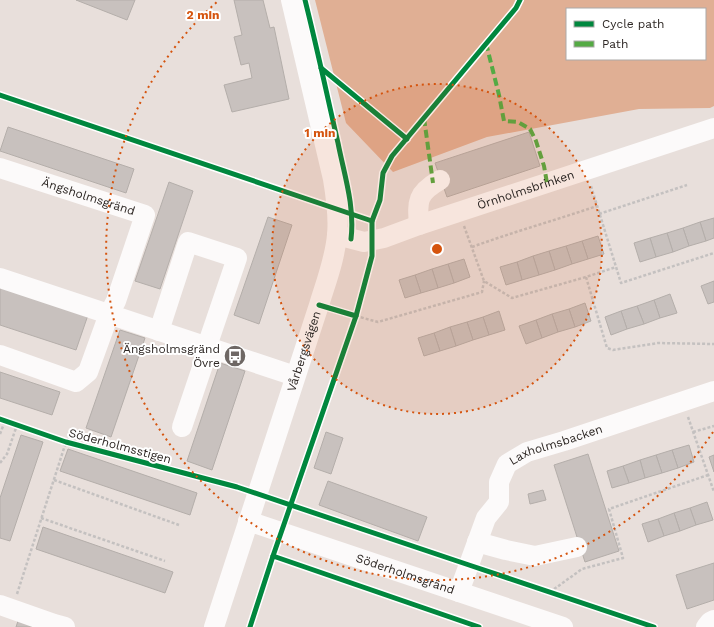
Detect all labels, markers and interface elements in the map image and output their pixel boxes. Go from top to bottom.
text: 2 min [187,8,219,22]
legend [566,8,706,60]
text: Cycle path [602,17,664,31]
text: Path [602,37,628,51]
text: 1 min [305,126,335,140]
street label: Örnholmsbrinken [475,167,576,212]
street label: Ängsholmsgränd [40,175,137,218]
centre of rings [430,242,444,256]
street label: Vårbergsvägen [284,309,324,393]
place label: Ängsholmsgränd Övre [123,342,220,370]
bus stop icon: Ängsholmsgränd Övre [222,343,248,369]
street label: Laxholmsbacken [507,422,604,468]
street label: Söderholmsstigen [67,426,173,466]
street label: Söderholmsgränd [354,551,456,597]

